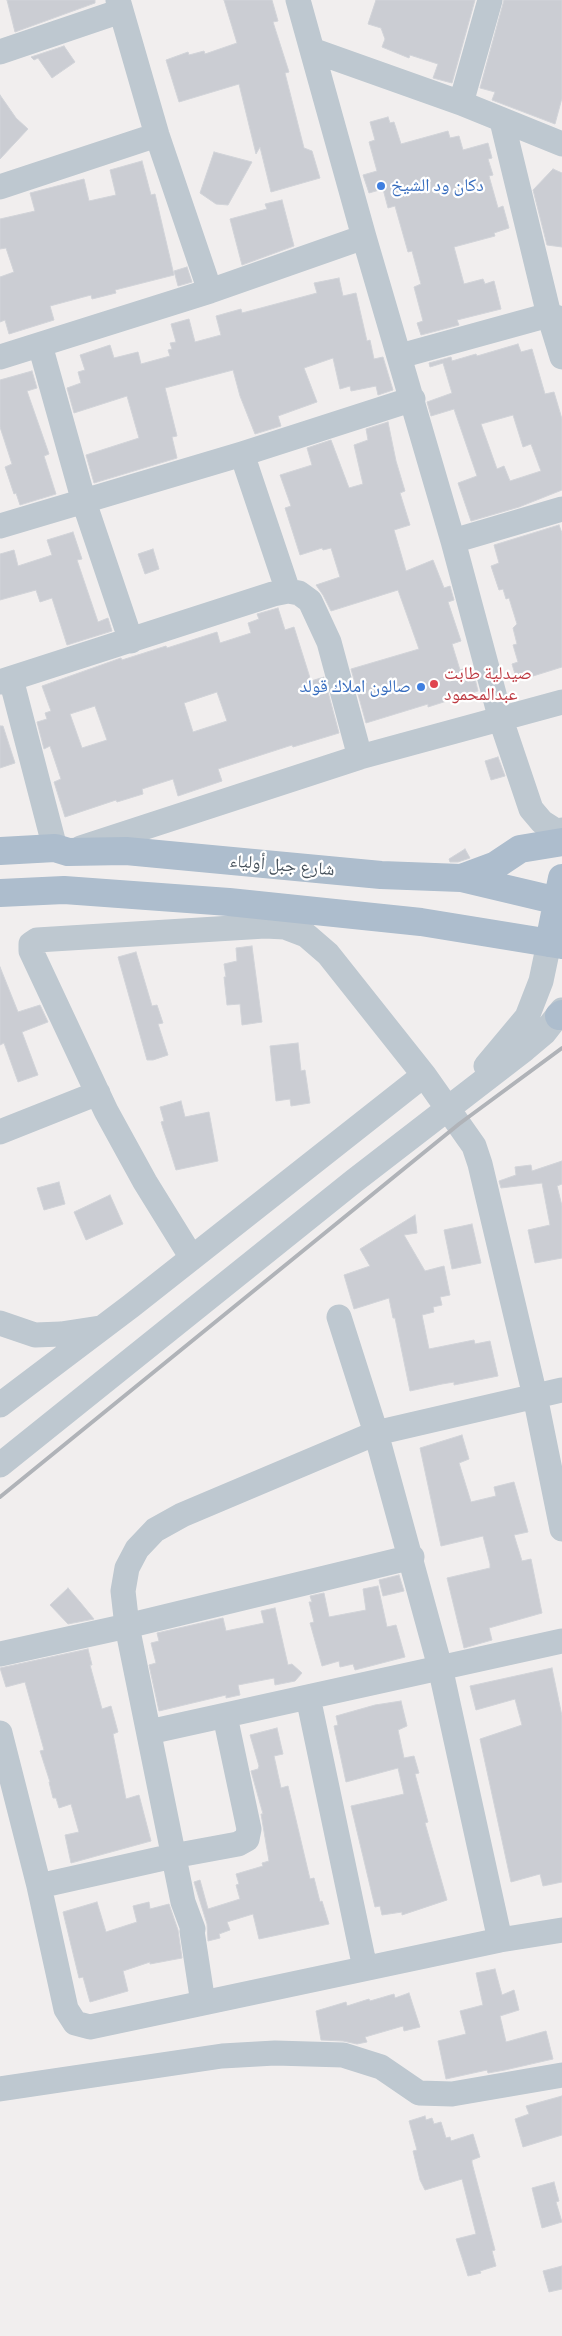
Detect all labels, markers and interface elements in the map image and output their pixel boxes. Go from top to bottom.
place label: دكان ود الشيخ [391,175,484,197]
marker: دكان ود الشيخ [375,180,387,192]
place label: صيدلية طابت عبدالمحمود [444,663,532,706]
place label: صالون املاك قولد [299,676,411,698]
marker: صيدلية طابت عبدالمحمود [428,678,440,690]
marker: صالون املاك قولد [415,681,427,693]
street label: شارع جبل أولياء [229,851,335,881]

